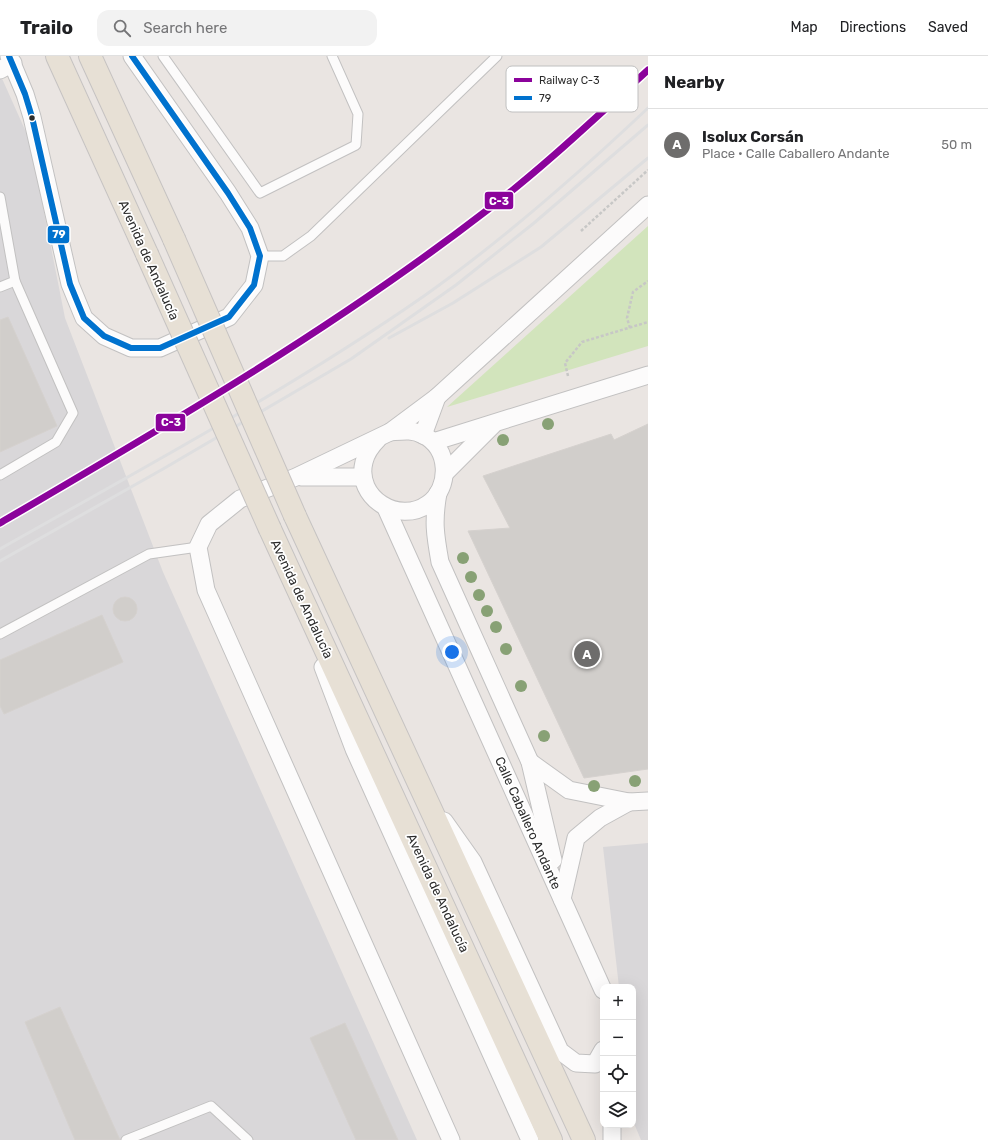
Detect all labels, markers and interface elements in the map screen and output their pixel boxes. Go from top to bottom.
search box [97,10,377,46]
text: Trailo [20,16,73,39]
icon: search [111,17,133,39]
text: Search here [143,19,227,37]
text: Map [791,19,818,36]
text: Directions [840,19,906,36]
text: Saved [928,19,968,36]
legend [506,66,638,112]
text: Nearby [664,72,725,92]
text: Railway C-3 [539,74,600,87]
text: 79 [539,92,551,105]
unlabelled marker [27,113,37,123]
text: Isolux Corsán [702,128,804,146]
text: A [672,137,682,152]
text: 50 m [941,137,972,152]
text: Place · Calle Caballero Andante [702,146,890,161]
line badge: C-3 [484,191,514,210]
text: C-3 [489,195,509,208]
street label: Avenida de Andalucía [116,198,182,322]
line badge: 79 [47,225,70,244]
text: 79 [52,228,66,241]
line badge: C-3 [155,413,186,432]
text: C-3 [161,416,181,429]
street label: Avenida de Andalucía [268,537,336,661]
pin: A [574,639,600,669]
your location [442,642,462,662]
street label: Calle Caballero Andante [492,754,564,892]
street label: Avenida de Andalucía [404,831,472,955]
map controls [600,984,636,1128]
button: + [600,984,636,1020]
button: − [600,1020,636,1056]
button: locate [600,1056,636,1092]
button: layers [600,1092,636,1128]

